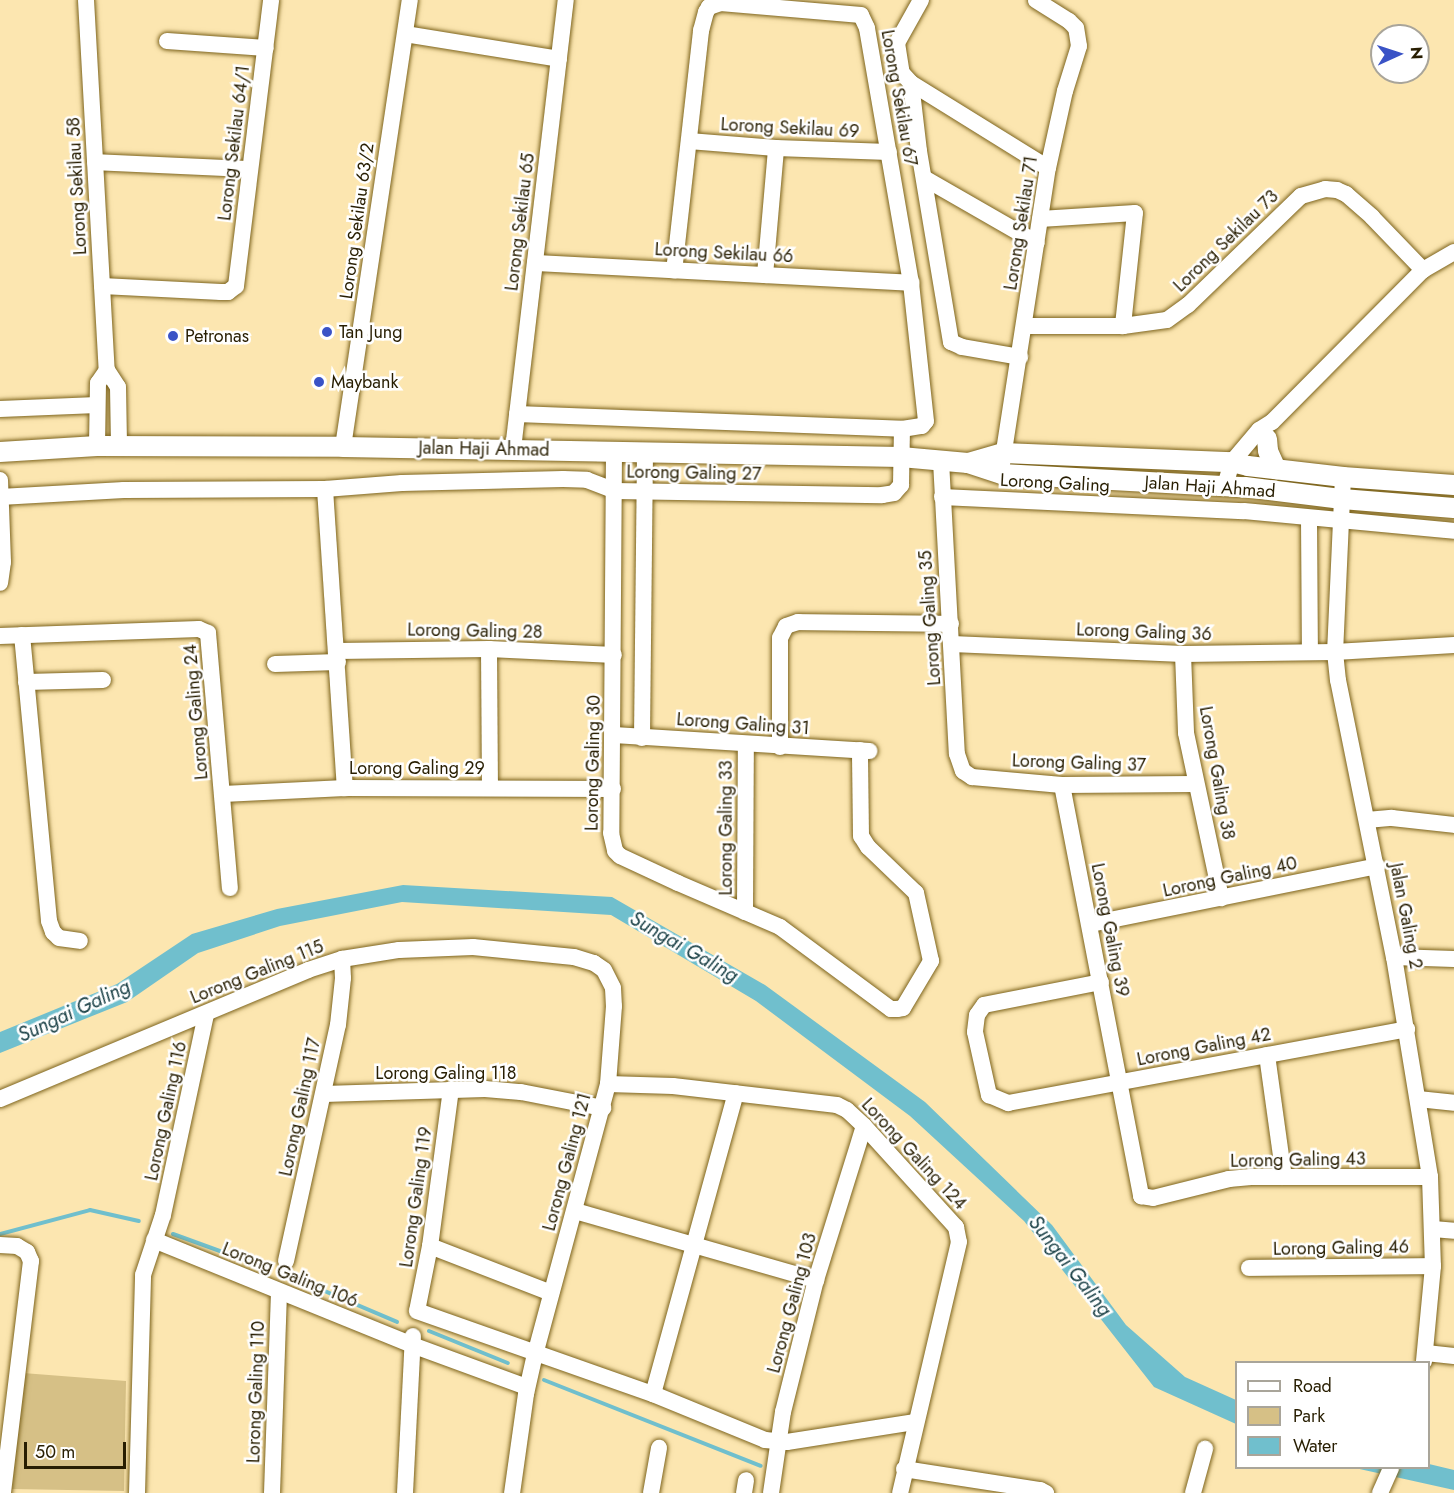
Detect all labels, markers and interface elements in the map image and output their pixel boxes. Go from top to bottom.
north arrow [1370,24,1430,84]
street label: Lorong Sekilau 67 [876,28,922,168]
text: N [1405,46,1428,60]
street label: Lorong Sekilau 64/1 [214,64,254,222]
street label: Lorong Sekilau 69 [720,114,860,142]
street label: Lorong Sekilau 58 [63,116,91,256]
street label: Lorong Sekilau 63/2 [335,141,379,301]
street label: Lorong Sekilau 65 [501,152,539,292]
street label: Lorong Sekilau 71 [1000,154,1042,292]
street label: Lorong Sekilau 73 [1169,185,1283,297]
street label: Lorong Sekilau 66 [654,239,794,267]
place label: Tan Jung [339,321,403,343]
place label: Petronas [185,325,249,347]
marker: Tan Jung [320,325,334,339]
marker: Petronas [166,329,180,343]
place label: Maybank [331,371,398,393]
marker: Maybank [312,375,326,389]
street label: Jalan Haji Ahmad [418,437,550,461]
street label: Lorong Galing 27 [626,461,762,485]
street label: Lorong Galing [1000,469,1110,497]
street label: Jalan Haji Ahmad [1144,472,1276,502]
street label: Lorong Galing 35 [915,550,945,686]
street label: Lorong Galing 28 [407,619,543,643]
street label: Lorong Galing 36 [1076,619,1212,645]
street label: Lorong Galing 24 [179,643,213,781]
street label: Lorong Galing 30 [581,695,605,831]
street label: Lorong Galing 38 [1195,705,1239,841]
street label: Lorong Galing 31 [676,709,810,739]
street label: Lorong Galing 37 [1012,750,1146,776]
street label: Lorong Galing 29 [349,757,485,779]
street label: Lorong Galing 33 [715,761,737,895]
street label: Lorong Galing 40 [1161,852,1299,902]
street label: Lorong Galing 39 [1086,861,1134,999]
street label: Jalan Galing 2 [1385,861,1427,971]
water label: Sungai Galing [626,906,742,988]
street label: Lorong Galing 115 [187,935,327,1009]
water label: Sungai Galing [14,975,134,1047]
street label: Lorong Galing 42 [1135,1023,1273,1071]
street label: Lorong Galing 117 [275,1036,325,1178]
street label: Lorong Galing 116 [141,1039,191,1183]
street label: Lorong Galing 118 [375,1062,517,1084]
street label: Lorong Galing 121 [538,1091,596,1233]
street label: Lorong Galing 124 [857,1094,971,1214]
street label: Lorong Galing 119 [395,1125,437,1269]
street label: Lorong Galing 43 [1230,1148,1366,1172]
water label: Sungai Galing [1023,1211,1117,1321]
street label: Lorong Galing 103 [763,1231,821,1375]
street label: Lorong Galing 46 [1273,1236,1409,1260]
street label: Lorong Galing 106 [219,1238,361,1312]
street label: Lorong Galing 110 [243,1321,269,1463]
legend [1235,1361,1430,1469]
text: Road [1293,1373,1332,1399]
text: Park [1293,1403,1325,1429]
scale bar [27,1430,129,1468]
text: Water [1293,1433,1337,1459]
text: 50 m [35,1439,75,1465]

